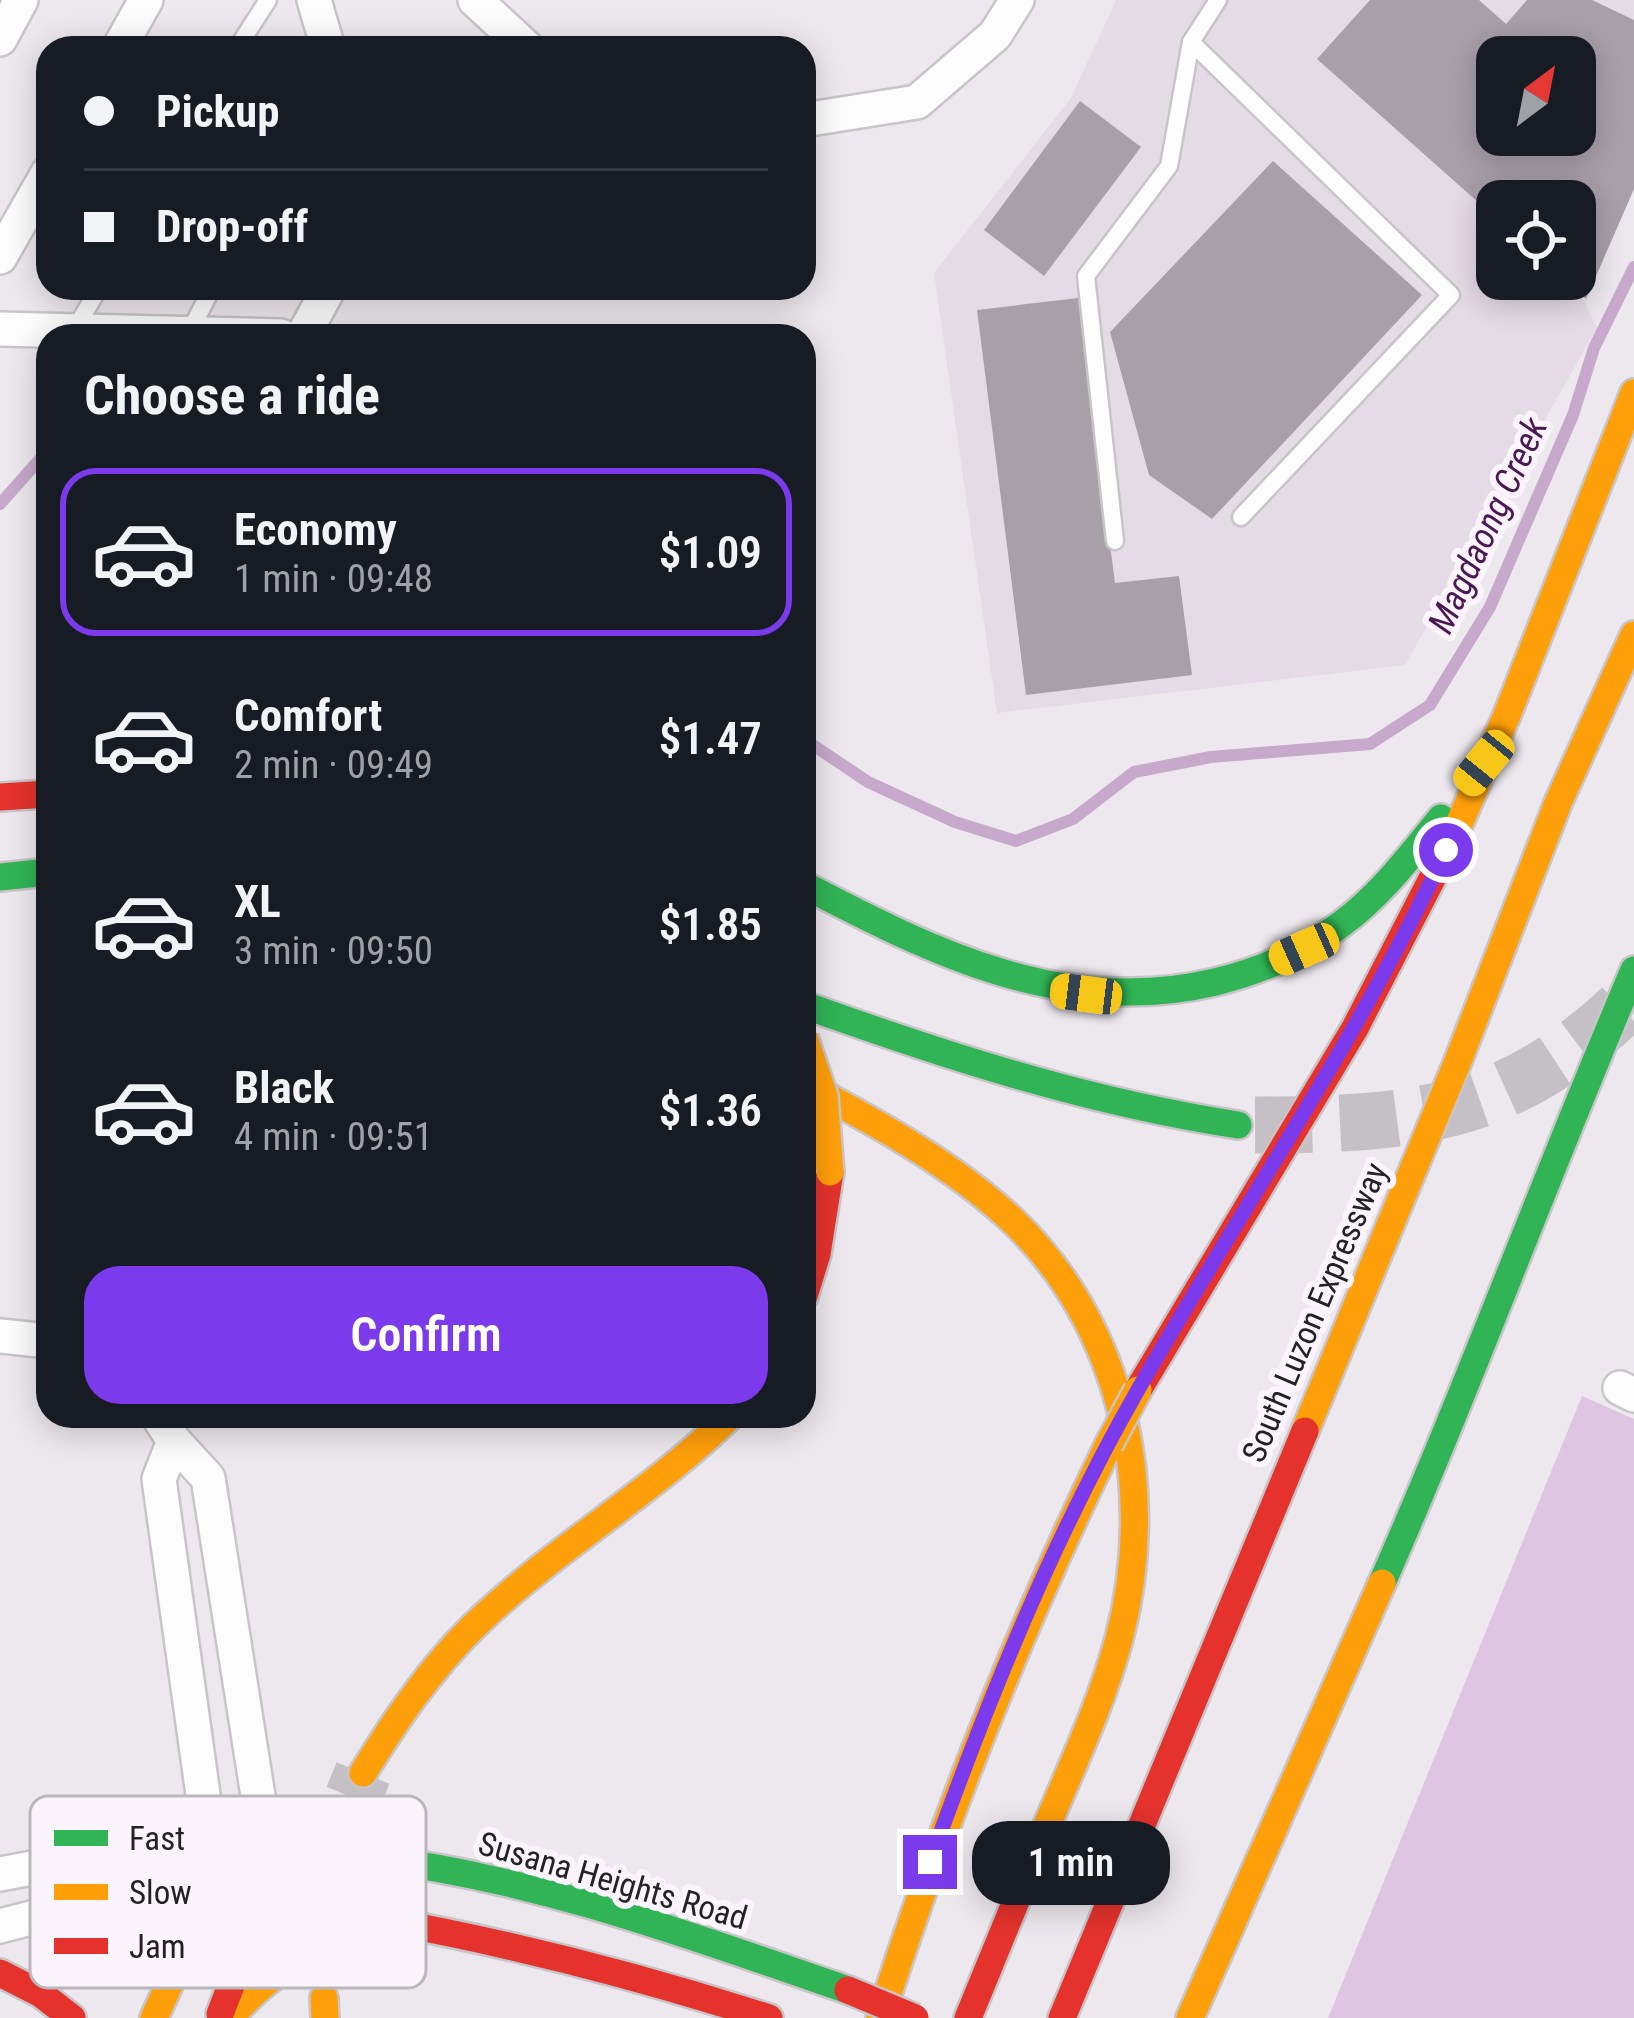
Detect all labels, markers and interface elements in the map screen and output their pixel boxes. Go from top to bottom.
north arrow [1476,36,1596,156]
map controls [1476,36,1596,300]
text: Pickup [156,85,280,138]
button: locate [1476,180,1596,300]
text: Drop-off [156,200,308,253]
text: Choose a ride [84,364,380,427]
water label: Magdaong Creek [1420,410,1557,640]
icon: car [90,498,198,606]
text: Economy [234,503,397,556]
text: $1.09 [659,526,762,579]
text: 1 min · 09:48 [234,556,433,602]
icon: car [90,684,198,792]
text: Comfort [234,689,382,742]
text: $1.47 [659,712,762,765]
car [1447,724,1521,802]
text: 2 min · 09:49 [234,742,433,788]
route start [1419,823,1473,877]
icon: car [90,870,198,978]
text: XL [234,875,281,928]
text: $1.85 [659,898,762,951]
car [1264,918,1344,980]
text: 3 min · 09:50 [234,928,433,974]
car [1048,972,1124,1016]
icon: car [90,1056,198,1164]
text: Black [234,1061,334,1114]
text: $1.36 [659,1084,762,1137]
text: 4 min · 09:51 [234,1114,433,1160]
street label: South Luzon Expressway [1234,1156,1395,1468]
button: Confirm [84,1266,768,1404]
legend [30,1796,426,1988]
text: Fast [129,1819,185,1858]
callout: 1 min [972,1820,1170,1904]
street label: Susana Heights Road [474,1823,752,1937]
route end [903,1835,957,1889]
text: 1 min [1028,1840,1114,1886]
text: Slow [129,1873,192,1912]
text: Jam [129,1927,186,1966]

